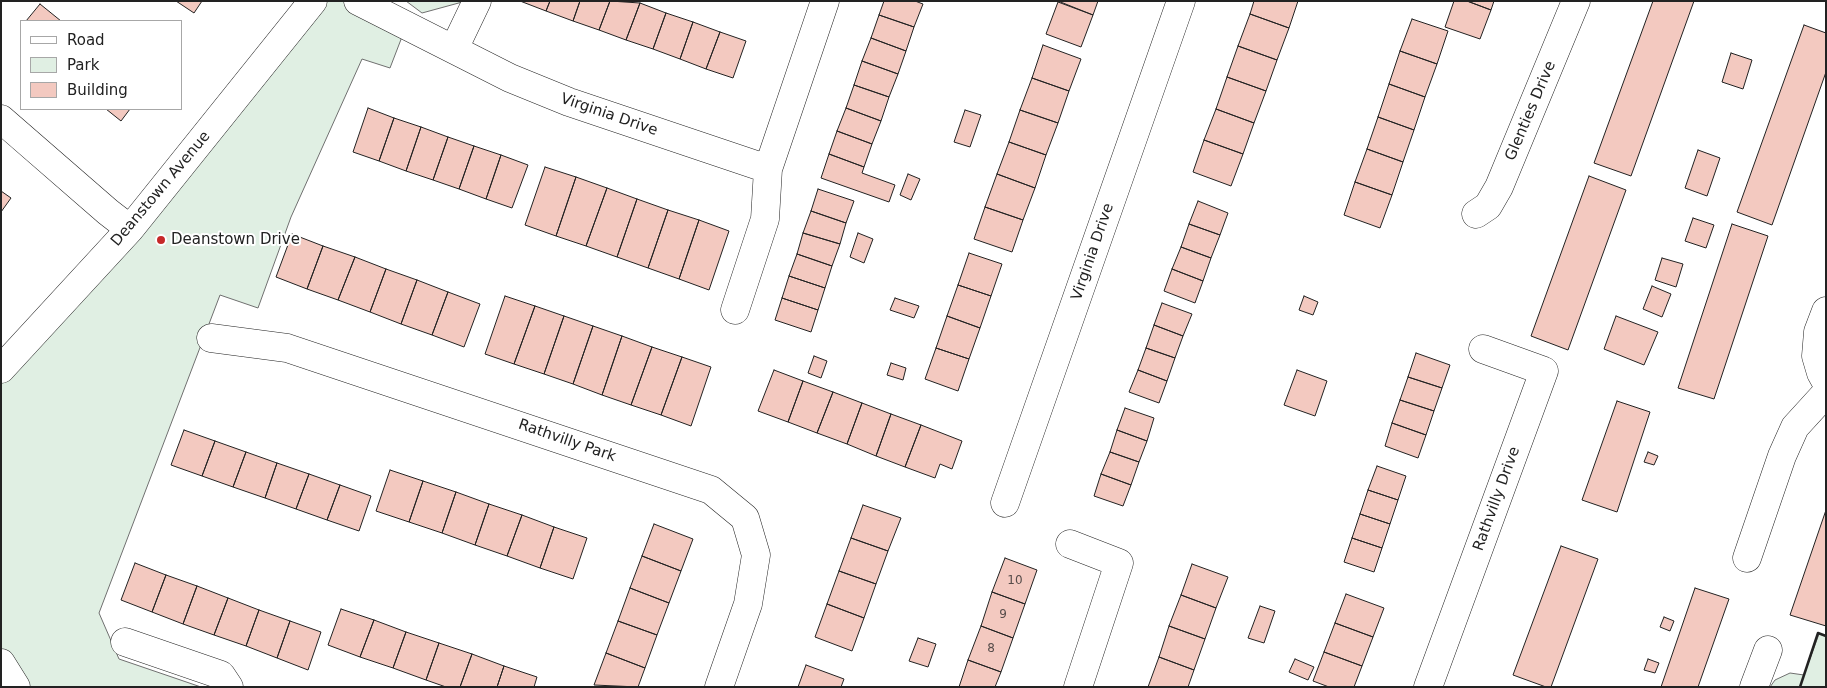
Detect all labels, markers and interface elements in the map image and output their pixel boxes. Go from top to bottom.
legend [20,20,182,110]
text: Road [67,31,105,49]
text: Park [67,56,99,74]
street label: Glenties Drive [1502,59,1560,163]
text: Building [67,81,128,99]
street label: Virginia Drive [558,90,660,140]
street label: Deanstown Avenue [108,128,214,250]
street label: Virginia Drive [1068,201,1118,303]
place label: Deanstown Drive [171,231,300,249]
marker: Deanstown Drive [155,234,167,246]
street label: Rathvilly Park [516,416,618,466]
street label: Rathvilly Drive [1470,444,1524,554]
house number: 10 [1007,574,1023,588]
house number: 9 [999,608,1007,622]
house number: 8 [987,642,995,656]

